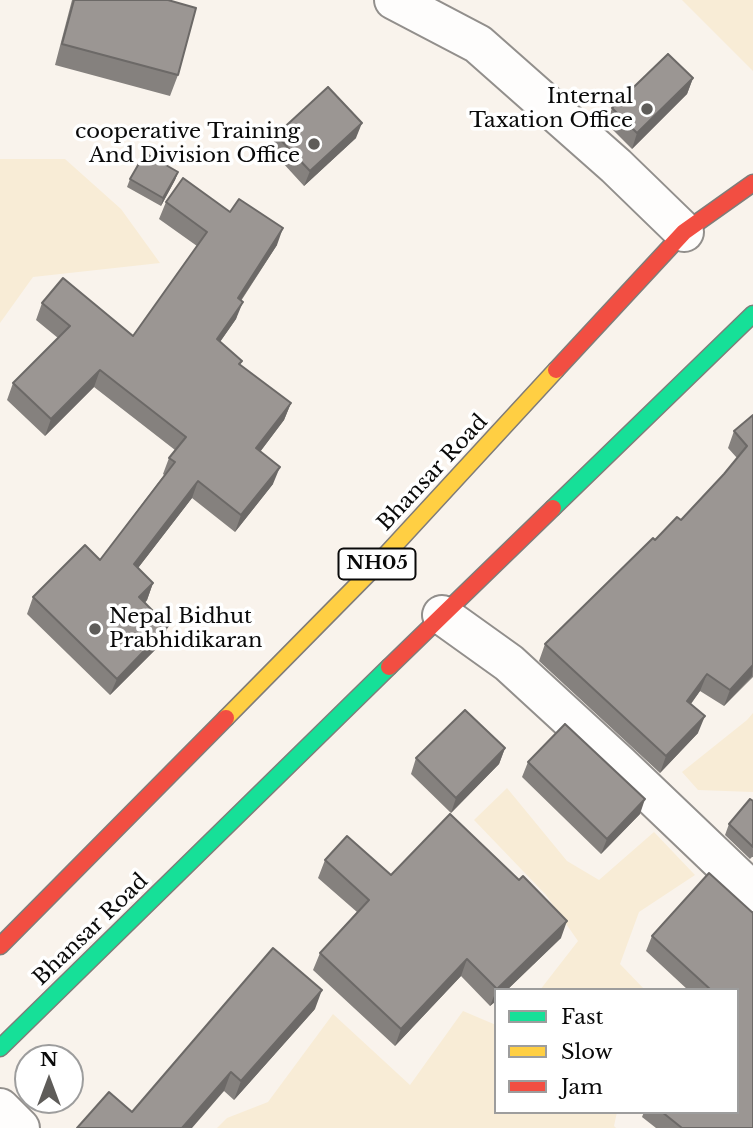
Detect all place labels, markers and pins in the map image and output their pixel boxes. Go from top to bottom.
place label: Internal Taxation Office [469,84,633,134]
marker: Internal Taxation Office [639,101,655,117]
place label: cooperative Training And Division Office [75,119,300,169]
marker: cooperative Training And Division Office [306,136,322,152]
place label: Nepal Bidhut Prabhidikaran [109,604,262,654]
marker: Nepal Bidhut Prabhidikaran [87,621,103,637]

